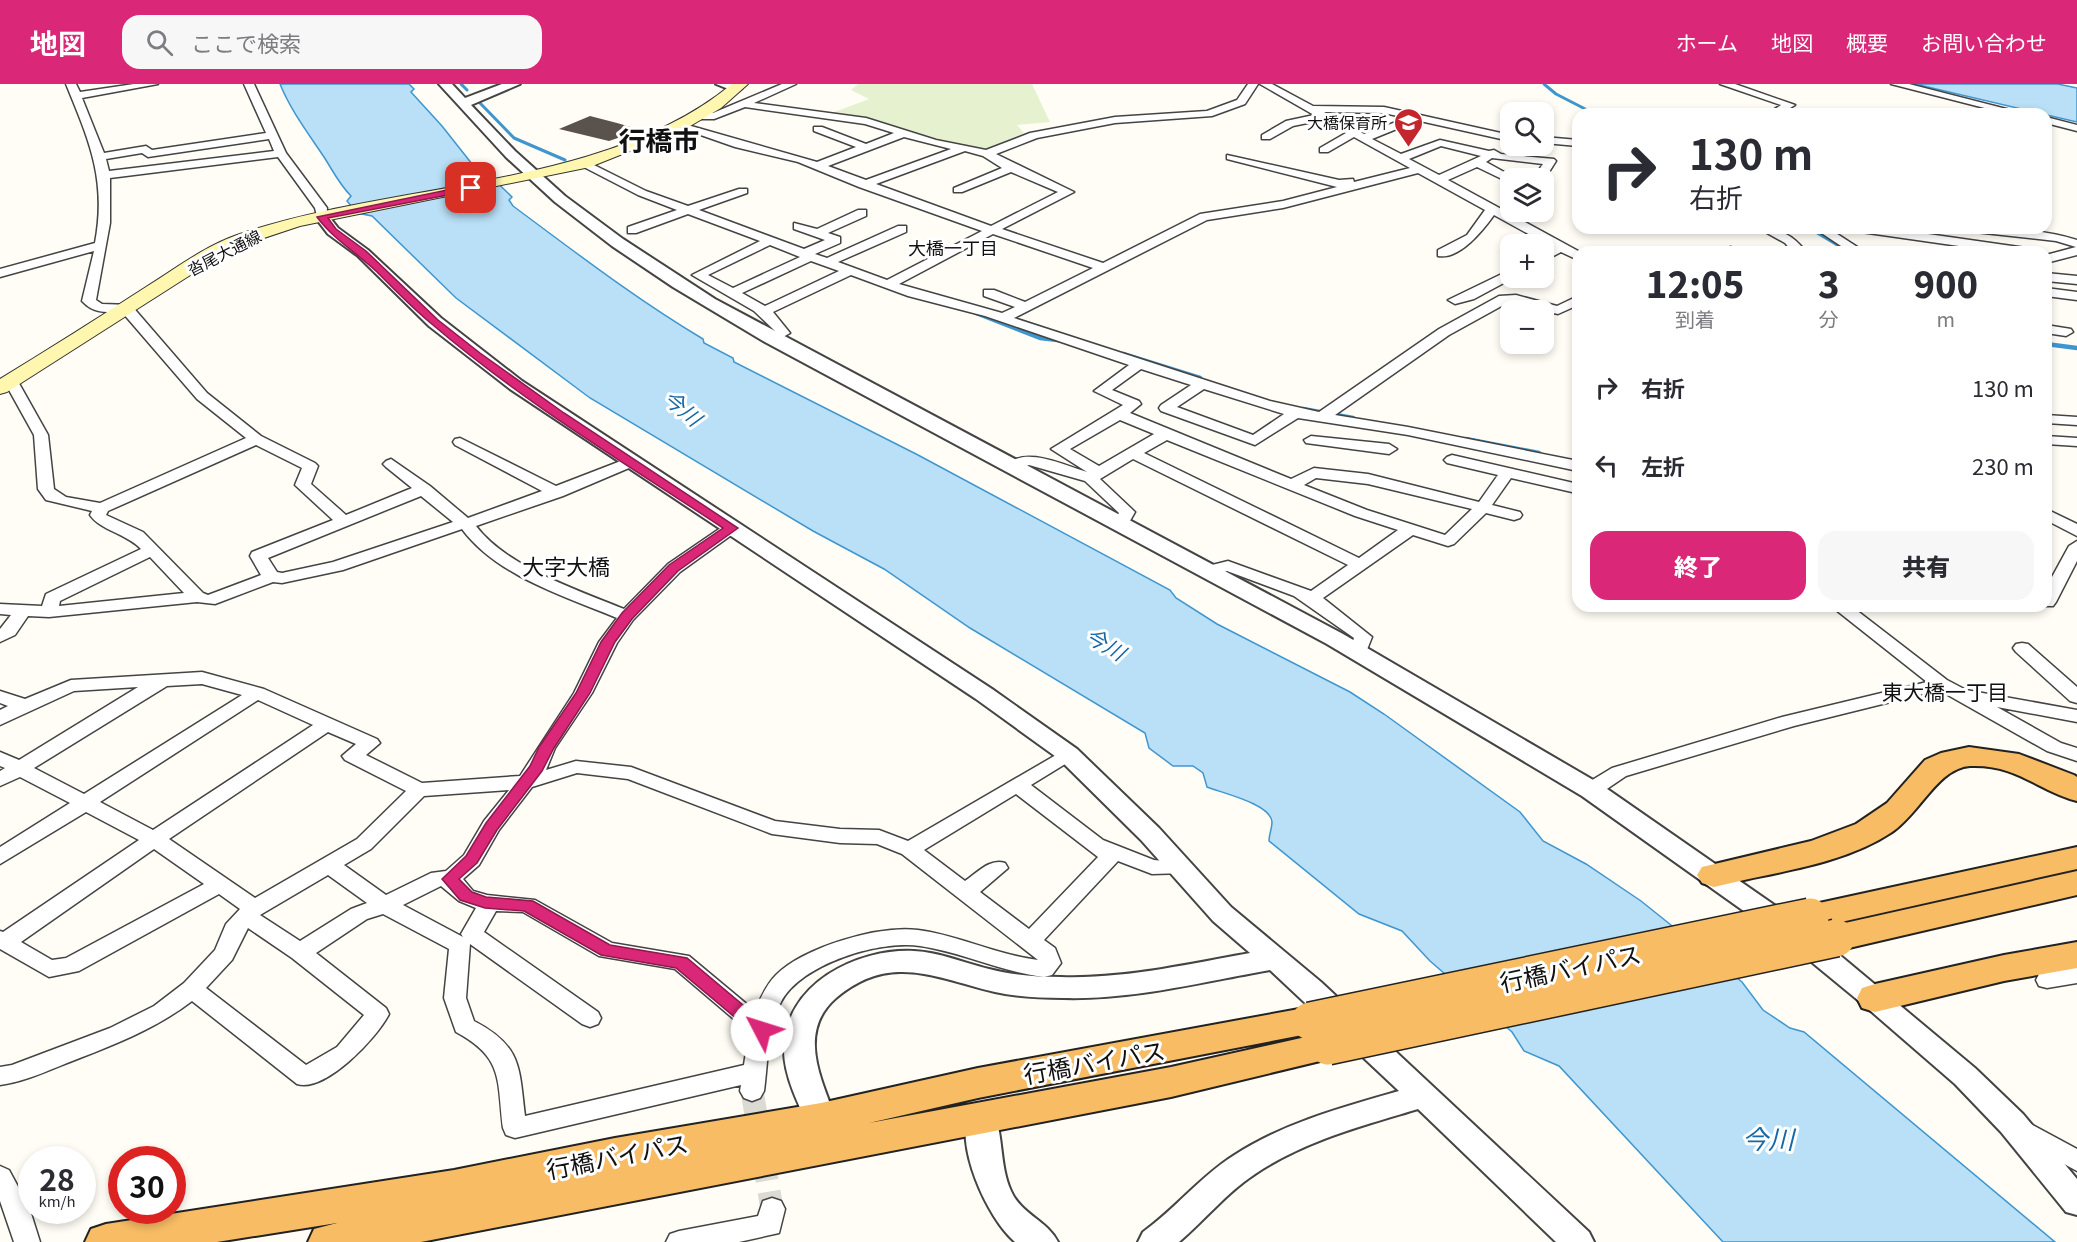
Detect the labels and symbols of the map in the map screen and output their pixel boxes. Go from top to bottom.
school or university icon: 大橋保育所 [1392,106,1424,148]
place label: 大橋保育所 [1307,110,1387,134]
district label: 行橋市 [619,120,700,159]
pin [445,162,496,213]
street label: 沓尾大通線 [183,223,265,281]
district label: 大橋一丁目 [908,234,998,260]
water label: 今川 [657,382,710,433]
district label: 大字大橋 [522,549,610,581]
water label: 今川 [1080,619,1133,668]
district label: 東大橋一丁目 [1882,676,2008,706]
street label: 行橋バイパス [1496,935,1644,999]
position arrow [730,998,794,1062]
street label: 行橋バイパス [1020,1031,1168,1091]
water label: 今川 [1742,1119,1797,1156]
street label: 行橋バイパス [543,1124,691,1186]
speed limit sign: 30 [108,1146,186,1224]

